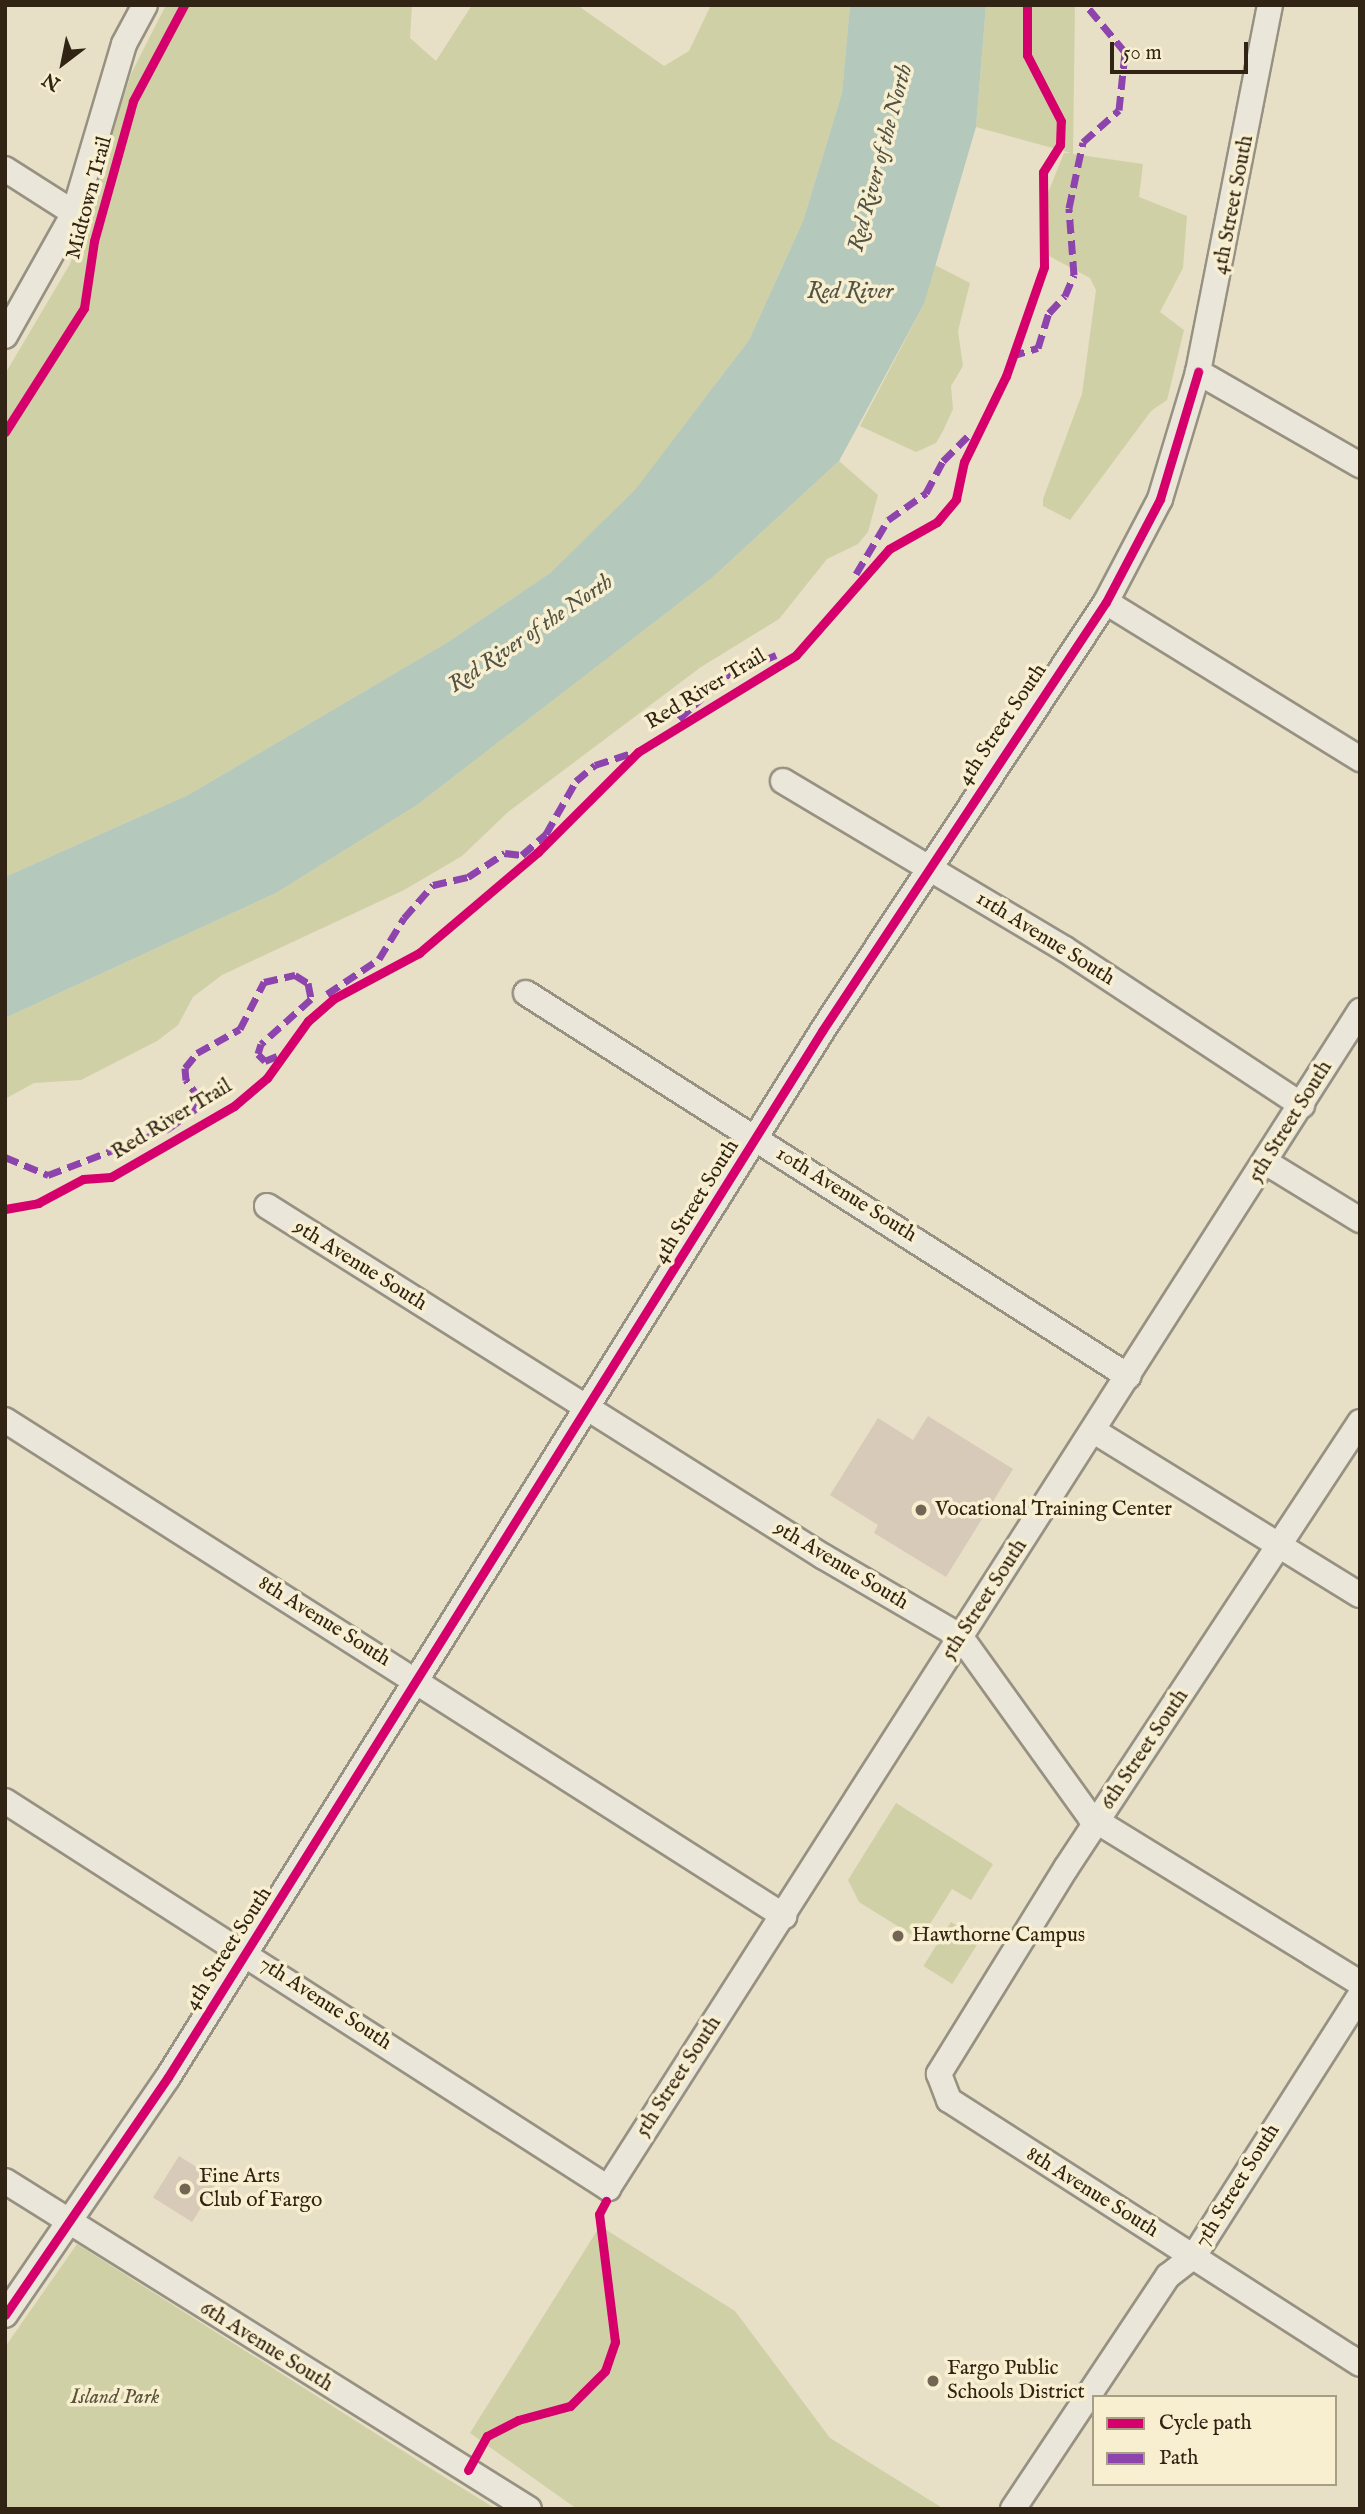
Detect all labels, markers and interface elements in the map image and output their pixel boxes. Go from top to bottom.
north arrow [28,28,98,98]
scale bar [1113,28,1251,72]
text: 50 m [1123,40,1162,67]
water label: Red River of the North [843,61,919,255]
text: N [39,66,65,95]
street label: 4th Street South [1208,133,1260,277]
street label: Midtown Trail [62,134,118,262]
water label: Red River [807,278,893,306]
water label: Red River of the North [443,569,619,699]
street label: Red River Trail [641,644,771,736]
street label: 4th Street South [953,659,1053,791]
street label: 11th Avenue South [971,886,1119,992]
street label: 5th Street South [1244,1057,1338,1187]
street label: Red River Trail [107,1074,237,1166]
street label: 4th Street South [649,1135,745,1269]
street label: 10th Avenue South [771,1142,921,1248]
street label: 9th Avenue South [289,1215,431,1317]
place label: Vocational Training Center [935,1497,1172,1523]
marker: Vocational Training Center [913,1502,929,1518]
street label: 9th Avenue South [769,1516,913,1616]
street label: 5th Street South [937,1535,1033,1665]
street label: 8th Avenue South [253,1571,395,1673]
street label: 6th Street South [1095,1685,1195,1815]
street label: 4th Street South [180,1883,278,2015]
place label: Hawthorne Campus [912,1923,1085,1949]
marker: Hawthorne Campus [890,1928,906,1944]
street label: 7th Avenue South [254,1952,396,2056]
street label: 5th Street South [631,2012,727,2142]
street label: 7th Street South [1190,2120,1286,2252]
street label: 8th Avenue South [1021,2142,1163,2244]
place label: Fine Arts Club of Fargo [199,2164,322,2214]
marker: Fine Arts Club of Fargo [177,2181,193,2197]
street label: 6th Avenue South [195,2296,337,2398]
place label: Fargo Public Schools District [947,2356,1085,2406]
marker: Fargo Public Schools District [925,2373,941,2389]
park label: Island Park [71,2385,159,2411]
legend [1092,2395,1337,2486]
text: Cycle path [1159,2410,1252,2437]
text: Path [1159,2445,1198,2472]

